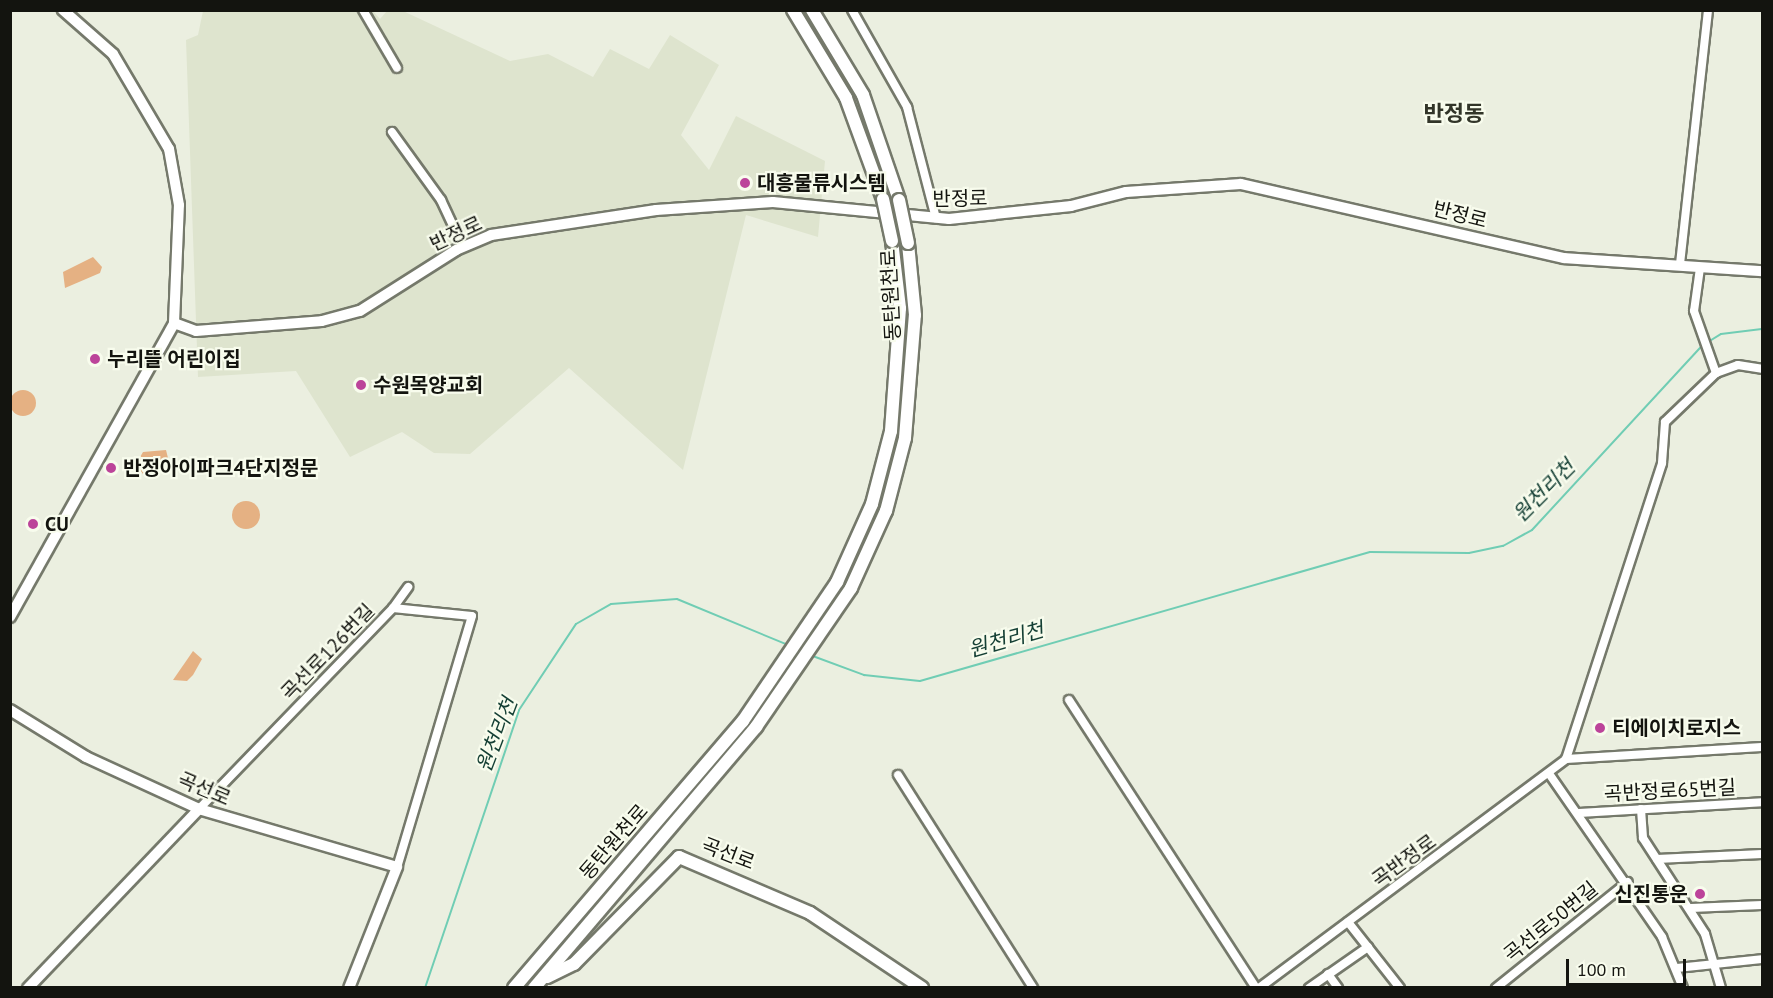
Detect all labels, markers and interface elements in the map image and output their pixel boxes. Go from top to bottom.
district label: 반정동 [1424,101,1484,127]
place label: 대흥물류시스템 [757,171,886,195]
marker: 대흥물류시스템 [738,176,752,190]
street label: 반정로 [932,187,988,211]
street label: 반정로 [1430,197,1490,233]
street label: 반정로 [426,211,486,257]
street label: 동탄원천로 [877,248,905,342]
place label: 누리뜰 어린이집 [107,347,241,371]
marker: 누리뜰 어린이집 [88,352,102,366]
place label: 수원목양교회 [373,373,483,397]
marker: 수원목양교회 [354,378,368,392]
water label: 원천리천 [1508,455,1580,527]
place label: 반정아이파크4단지정문 [123,456,318,480]
marker: 반정아이파크4단지정문 [104,461,118,475]
place label: CU [45,512,69,536]
marker: CU [26,517,40,531]
street label: 곡선로126번길 [276,599,380,705]
water label: 원천리천 [965,617,1047,663]
water label: 원천리천 [471,694,523,776]
place label: 티에이치로지스 [1612,716,1741,740]
marker: 티에이치로지스 [1593,721,1607,735]
street label: 곡선로 [174,767,234,811]
street label: 곡반정로65번길 [1603,776,1737,806]
street label: 동탄원천로 [575,799,653,885]
street label: 곡반정로 [1367,830,1441,892]
street label: 곡선로 [698,833,758,875]
street label: 곡선로50번길 [1499,877,1603,967]
place label: 신진통운 [1614,882,1688,906]
marker: 신진통운 [1693,887,1707,901]
scale bar [1569,947,1689,985]
text: 100 m [1577,958,1626,981]

